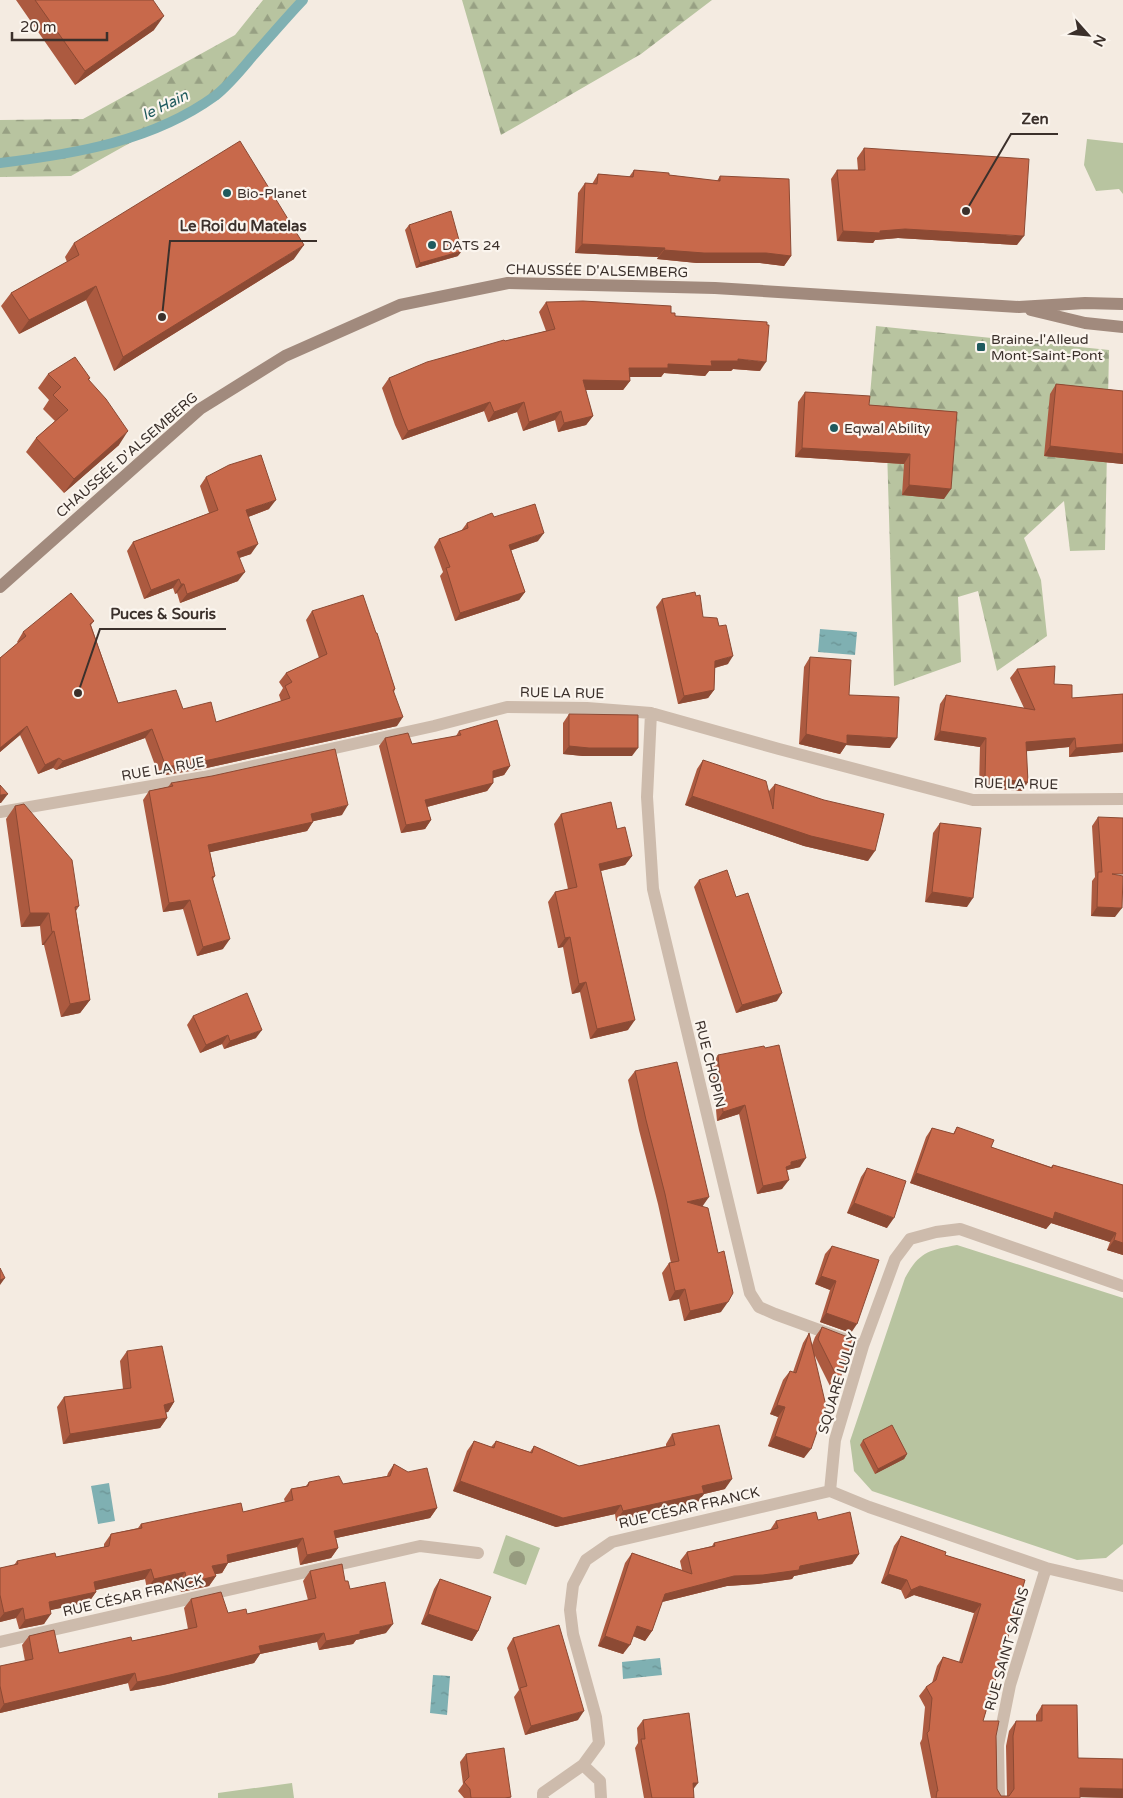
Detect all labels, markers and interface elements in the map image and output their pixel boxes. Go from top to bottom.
scale bar [12,10,108,42]
north arrow [1063,10,1113,60]
text: 20 m [20,18,57,36]
text: N [1089,32,1109,50]
water label: le Hain [139,86,192,124]
callout: Zen [1011,104,1058,134]
text: Zen [1021,110,1049,128]
place label: Bio-Planet [237,185,307,202]
marker: Bio-Planet [221,187,233,199]
callout: Le Roi du Matelas [170,211,317,241]
text: Le Roi du Matelas [179,217,307,235]
place label: DATS 24 [442,237,500,254]
marker: DATS 24 [426,239,438,251]
street label: CHAUSSÉE D'ALSEMBERG [506,261,688,281]
place label: Braine-l'Alleud Mont-Saint-Pont [991,331,1103,364]
marker: Braine-l'Alleud Mont-Saint-Pont [975,341,987,353]
street label: CHAUSSÉE D'ALSEMBERG [53,389,201,521]
place label: Eqwal Ability [844,420,930,437]
marker: Eqwal Ability [828,422,840,434]
callout: Puces & Souris [100,599,226,629]
text: Puces & Souris [110,605,216,623]
street label: RUE LA RUE [520,684,604,702]
street label: RUE LA RUE [120,753,206,785]
street label: RUE LA RUE [974,775,1058,793]
street label: RUE CHOPIN [691,1019,729,1109]
street label: SQUARE LULLY [814,1330,862,1436]
street label: RUE CÉSAR FRANCK [617,1484,761,1532]
street label: RUE CÉSAR FRANCK [61,1572,205,1620]
street label: RUE SAINT SAENS [981,1585,1033,1713]

